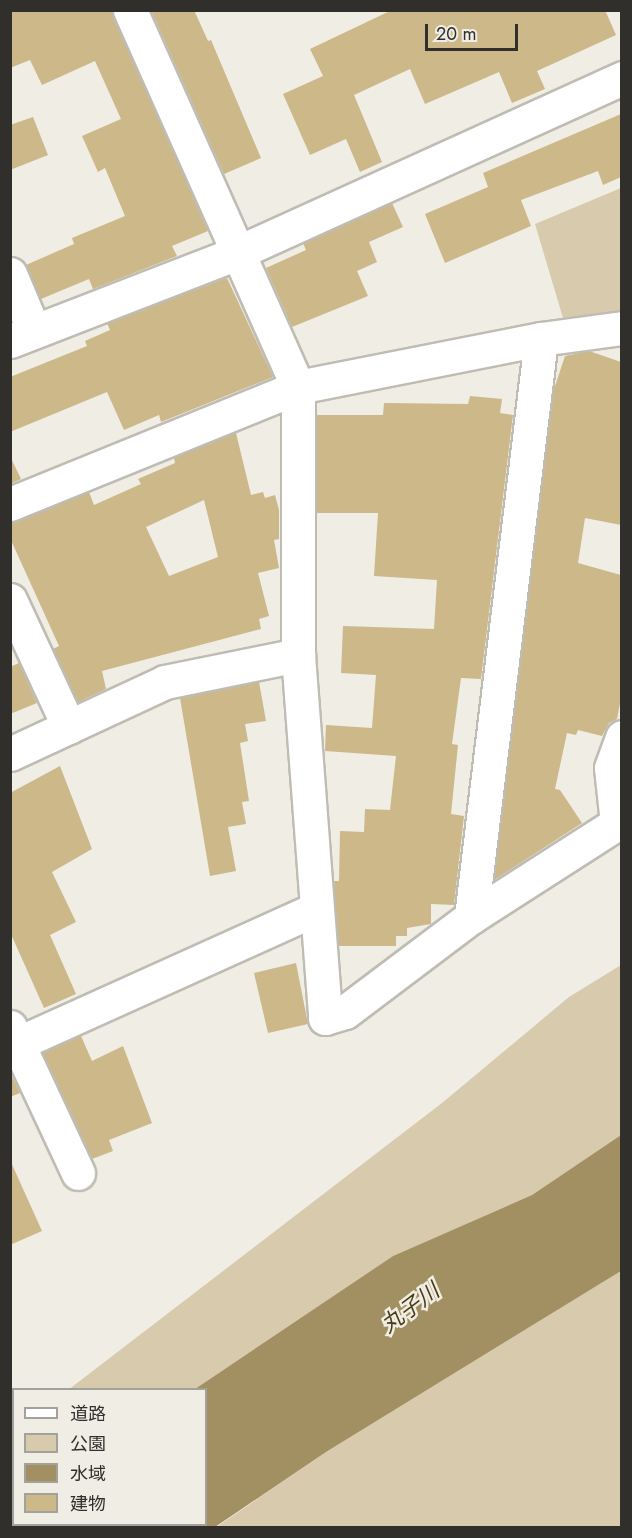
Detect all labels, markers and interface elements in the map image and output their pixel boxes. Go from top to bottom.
scale bar [428,12,521,50]
text: 20 m [436,21,476,47]
water label: 丸子川 [376,1278,444,1338]
legend [12,1388,207,1526]
text: 道路 [70,1401,106,1427]
text: 公園 [70,1431,106,1457]
text: 水域 [70,1461,106,1487]
text: 建物 [70,1491,106,1517]

